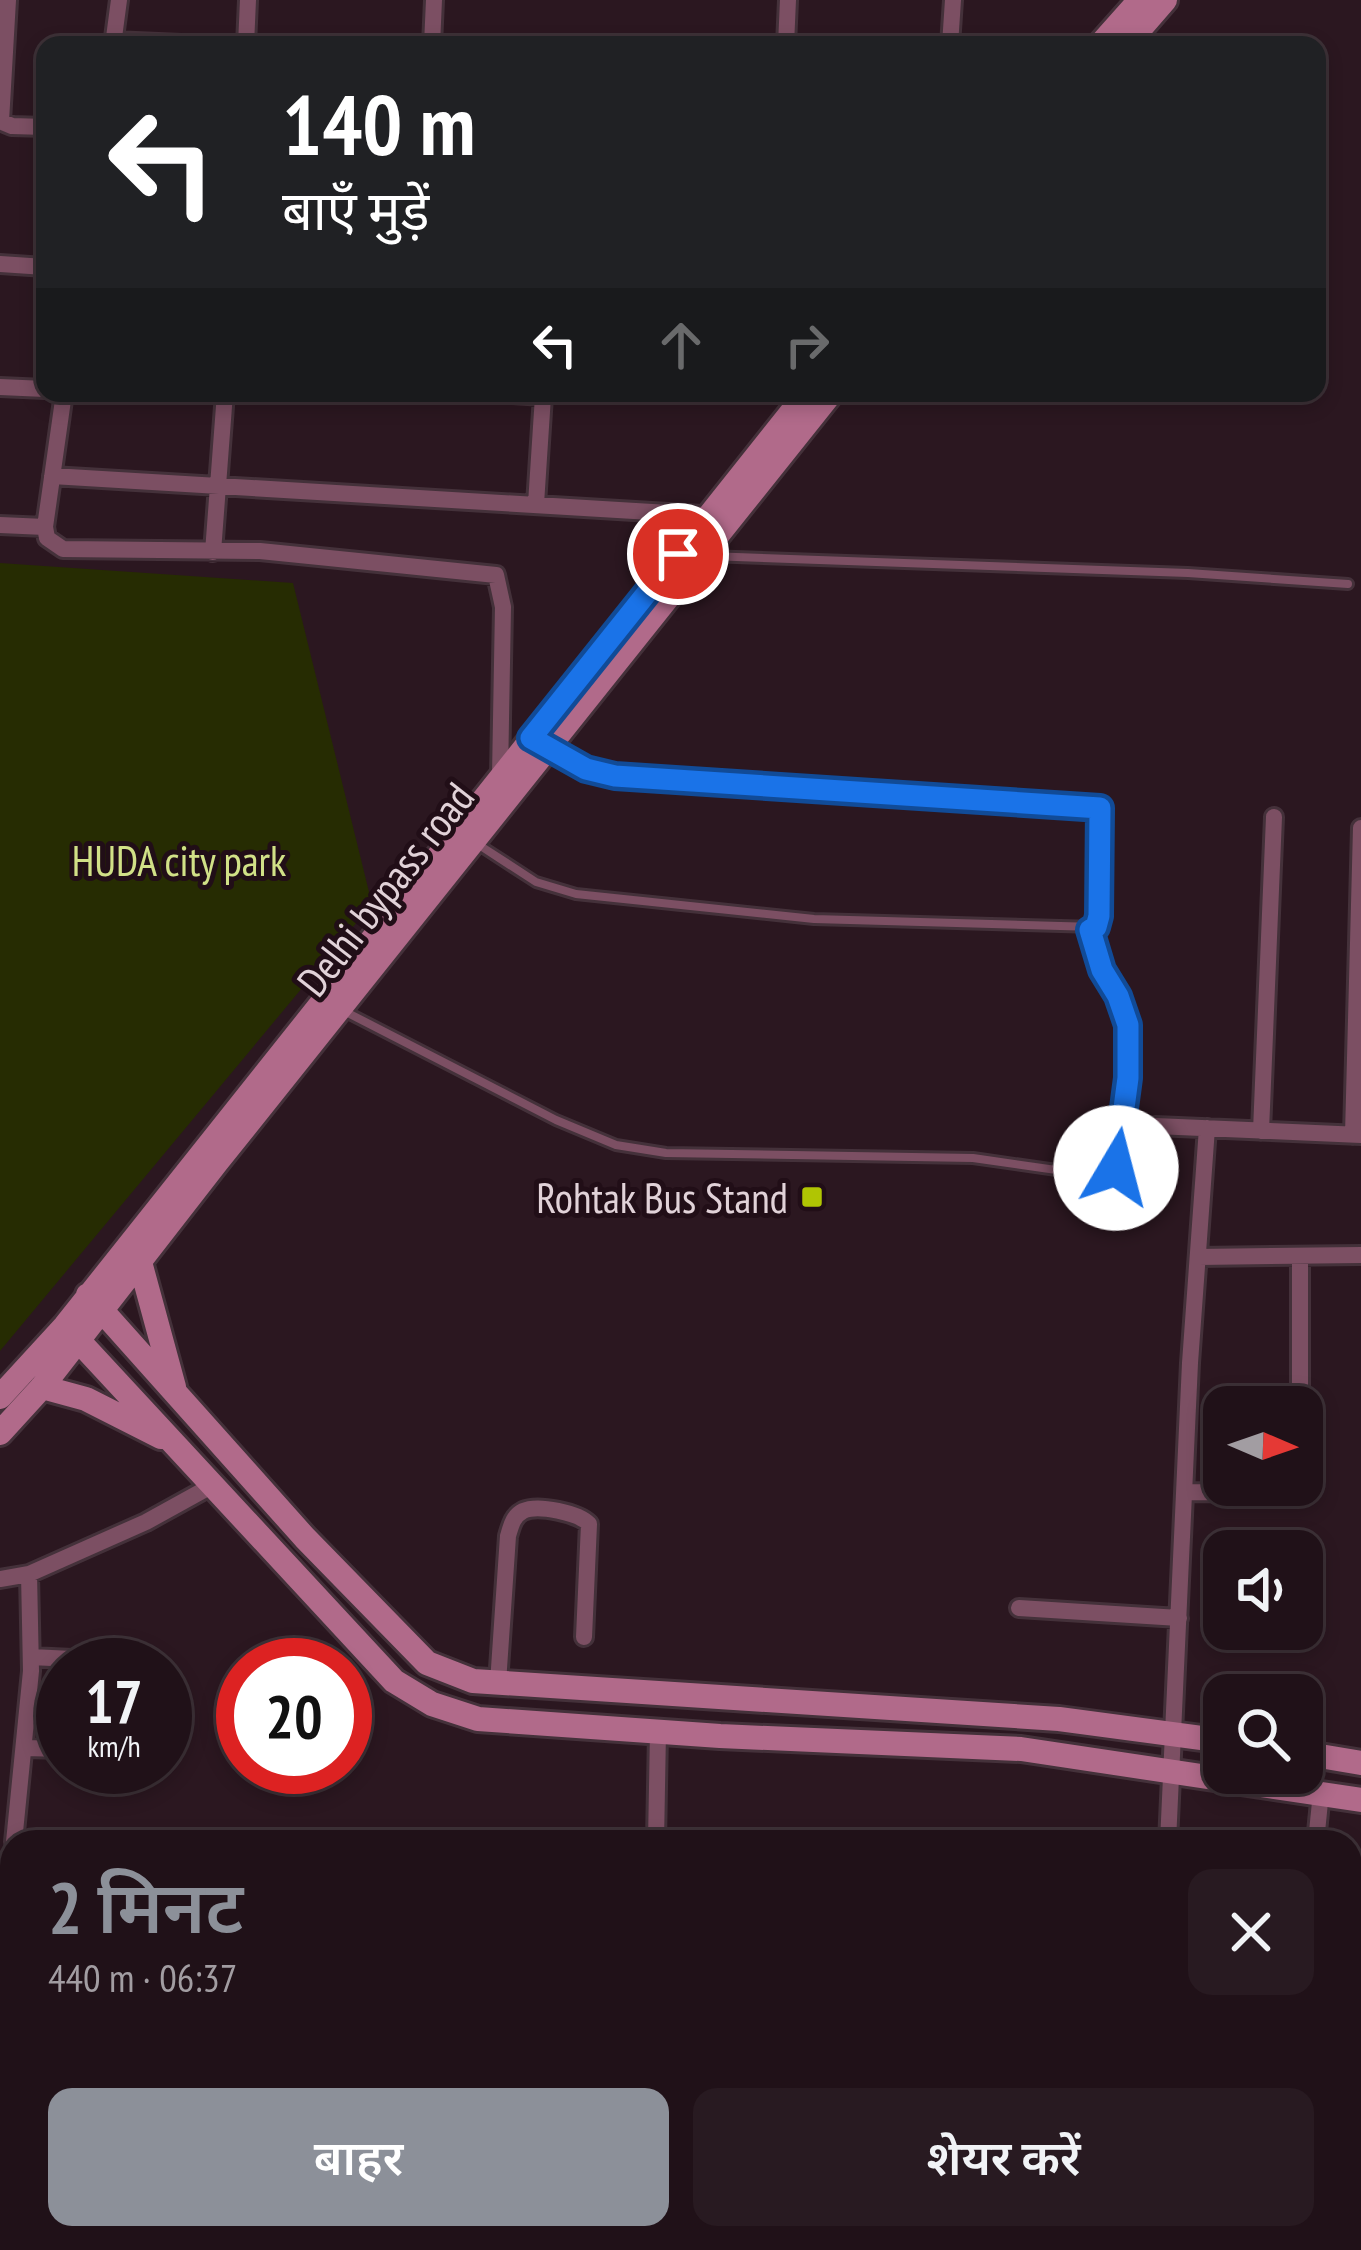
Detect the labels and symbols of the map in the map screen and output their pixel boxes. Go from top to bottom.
pin [627,503,729,605]
street label: Delhi bypass road [284,771,486,1007]
park label: HUDA city park [72,833,286,888]
position arrow [1053,1105,1179,1231]
place label: Rohtak Bus Stand [536,1170,788,1225]
marker: Rohtak Bus Stand [799,1184,825,1210]
north arrow [1203,1386,1323,1506]
speed limit sign: 20 [216,1638,372,1794]

